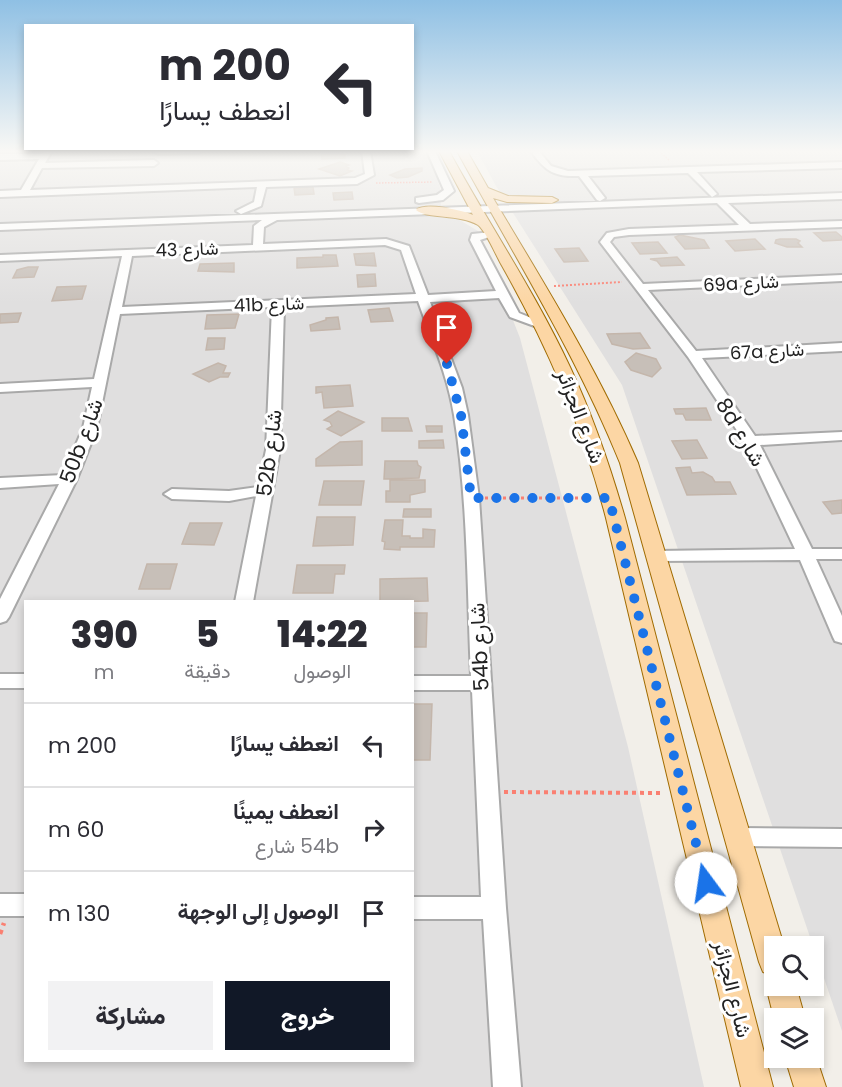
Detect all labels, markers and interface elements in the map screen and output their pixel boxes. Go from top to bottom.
text: 200 m [159,36,291,95]
icon: left [312,48,390,126]
text: انعطف يسارًا [159,92,291,129]
street label: شارع 43 [155,235,219,263]
street label: 69a شارع [702,269,780,297]
street label: 41b شارع [233,290,305,318]
pin [421,302,472,364]
icon: arrive [430,311,463,344]
street label: 67a شارع [729,337,805,365]
street label: شارع الجزائر [549,364,612,467]
street label: 8d شارع [709,392,773,472]
street label: 50b شارع [52,394,110,488]
street label: 52b شارع [249,408,289,498]
street label: 54b شارع [462,602,496,692]
text: 5 [196,609,219,660]
text: 14:22 [277,609,368,660]
text: 390 [70,610,138,661]
text: دقيقة [184,657,231,685]
text: الوصول [293,657,351,685]
text: m [94,658,114,686]
text: انعطف يسارًا [230,728,339,759]
icon: left [357,729,390,762]
text: 200 m [48,730,117,761]
text: انعطف يمينًا [233,796,339,827]
icon: right [357,813,390,846]
text: 60 m [48,814,104,845]
text: 54b شارع [255,832,339,860]
position arrow [674,851,738,915]
text: الوصول إلى الوجهة [178,896,339,927]
icon: arrive [357,897,390,930]
text: 130 m [48,898,110,929]
street label: شارع الجزائر [707,936,759,1041]
map controls [764,936,824,1068]
button: search [764,936,824,996]
button: مشاركة [48,981,213,1050]
button: خروج [225,981,390,1050]
button: layers [764,1008,824,1068]

